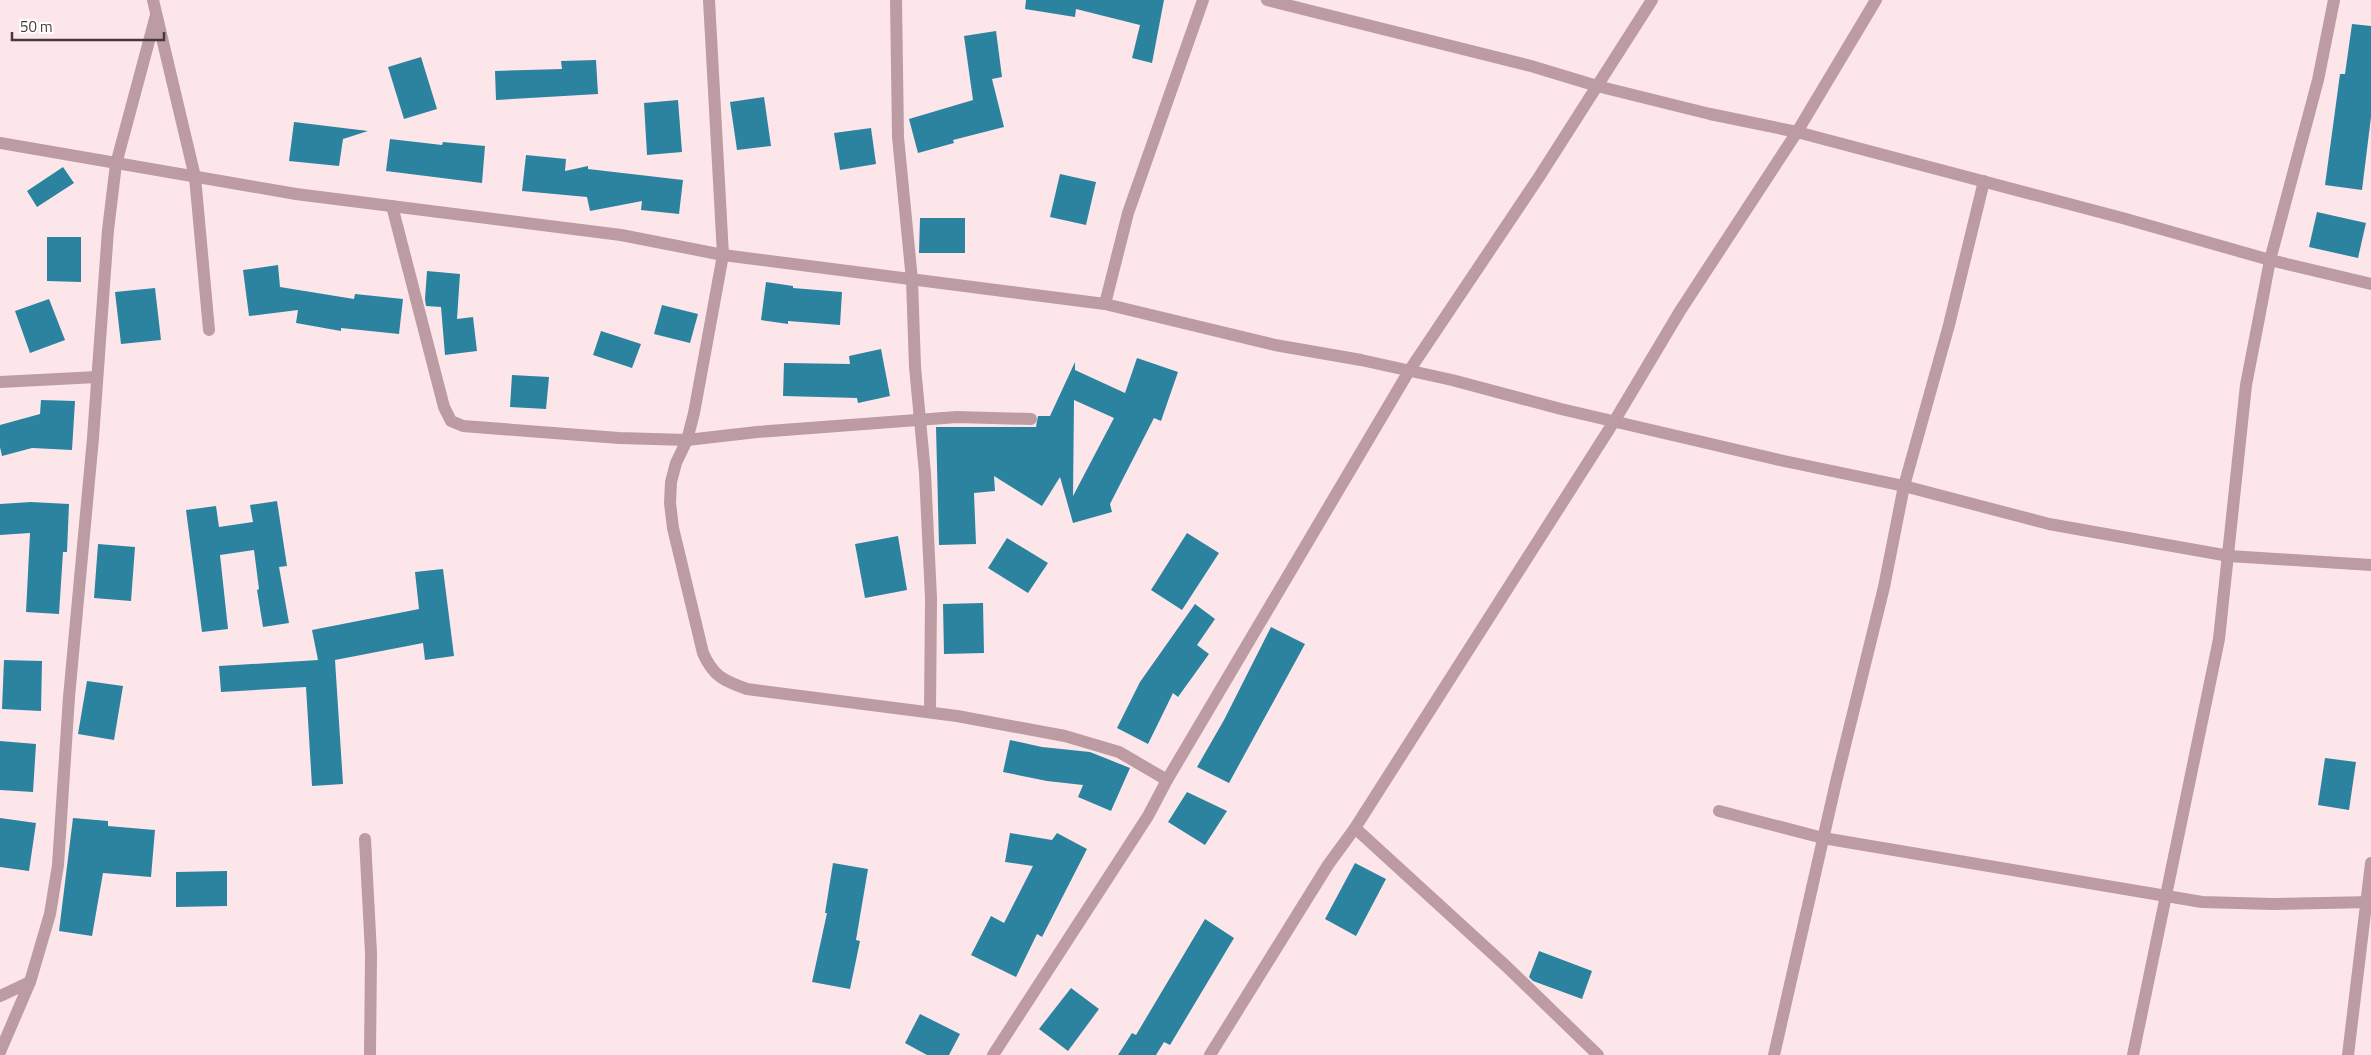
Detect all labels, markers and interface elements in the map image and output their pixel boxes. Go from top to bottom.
scale bar [12,10,165,42]
text: 50 m [20,15,53,38]

